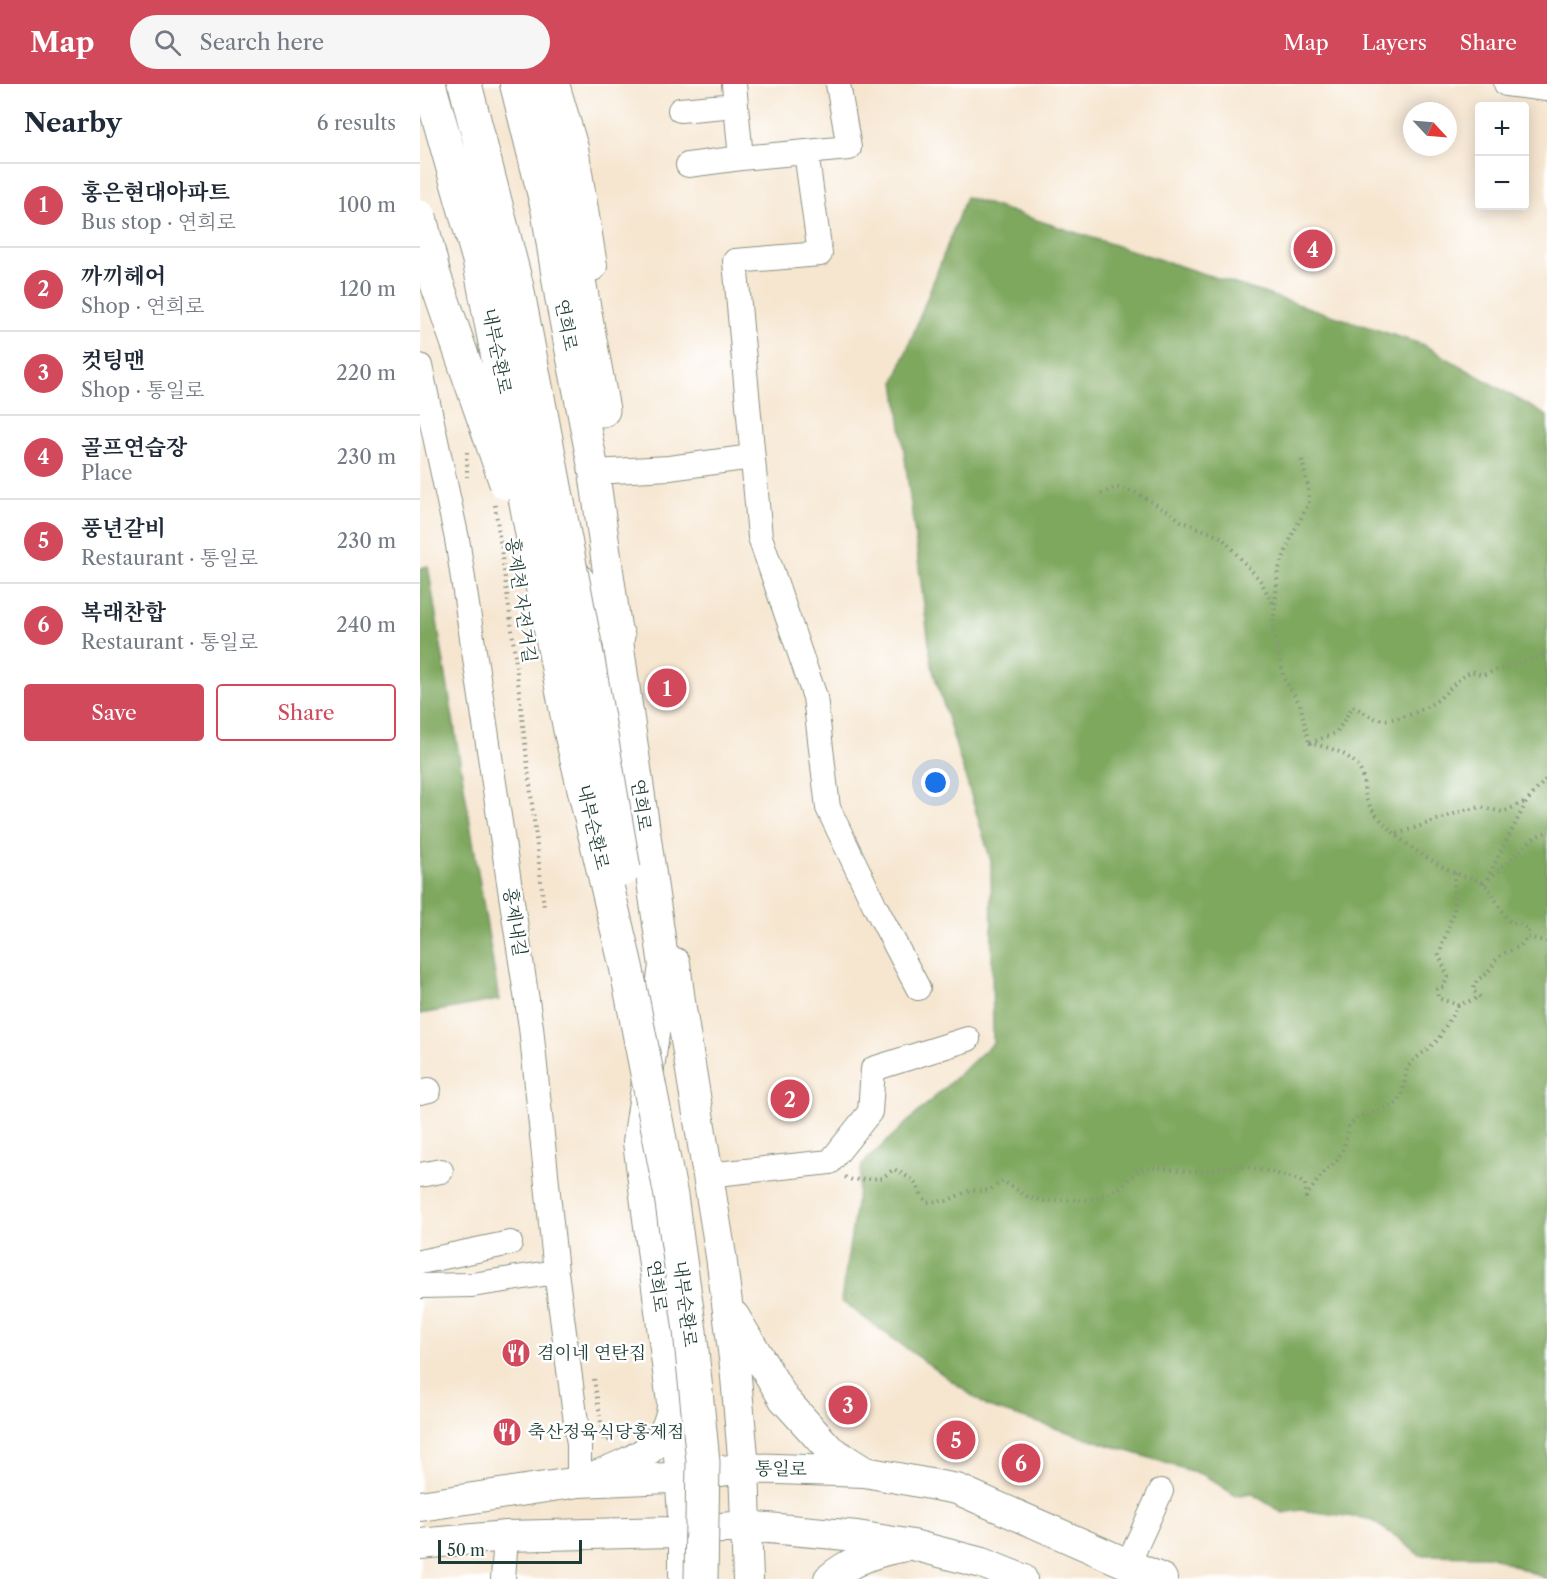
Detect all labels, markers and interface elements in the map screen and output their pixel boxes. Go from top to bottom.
search box [130,15,550,69]
text: Map [30,25,94,59]
icon: search [151,26,184,59]
text: Search here [199,29,324,56]
text: Map [1284,30,1329,55]
text: Layers [1362,30,1427,55]
text: Share [1460,30,1517,55]
north arrow [1403,102,1457,156]
map controls [1475,102,1529,210]
button: + [1475,102,1529,156]
text: Nearby [24,107,122,139]
text: 6 results [317,111,396,135]
button: − [1475,156,1529,210]
text: 홍은현대아파트 [81,179,230,206]
text: 1 [39,193,48,217]
text: 100 m [338,193,396,217]
text: Bus stop · 연희로 [81,210,236,234]
pin: 4 [1294,226,1332,272]
text: 까끼헤어 [81,263,166,290]
text: 2 [38,277,49,301]
text: 120 m [339,277,396,301]
text: Shop · 연희로 [81,294,204,318]
street label: 연희로 [550,297,582,353]
street label: 내부순환로 [478,306,516,396]
text: 컷팅맨 [81,347,145,374]
text: 3 [38,361,49,385]
text: 220 m [336,361,396,385]
text: Shop · 통일로 [81,378,204,402]
text: 골프연습장 [81,434,187,461]
text: 4 [38,445,49,469]
text: 230 m [337,445,396,469]
text: Place [81,461,132,485]
text: 풍년갈비 [81,515,166,542]
text: 5 [38,529,49,553]
text: 230 m [337,529,396,553]
street label: 홍제천 자전거길 [501,536,541,664]
text: Restaurant · 통일로 [81,546,258,570]
text: 복래찬합 [81,599,166,626]
text: 6 [38,613,49,637]
text: 240 m [336,613,396,637]
text: Restaurant · 통일로 [81,630,258,654]
pin: 1 [648,666,686,710]
button: Save [24,684,204,741]
button: Share [216,684,396,741]
your location [921,768,950,797]
street label: 연희로 [626,778,656,832]
street label: 내부순환로 [573,782,613,872]
street label: 홍제내길 [499,886,531,958]
pin: 2 [770,1076,809,1122]
street label: 연희로 [642,1259,672,1313]
street label: 내부순환로 [669,1260,701,1348]
restaurant icon: 겸이네 연탄집 [500,1337,532,1369]
place label: 겸이네 연탄집 [537,1342,646,1364]
pin: 3 [828,1382,868,1428]
restaurant icon: 축산정육식당홍제점 [491,1416,523,1448]
pin: 5 [936,1418,976,1462]
place label: 축산정육식당홍제점 [528,1421,685,1443]
pin: 6 [1002,1440,1040,1486]
street label: 통일로 [755,1458,807,1480]
scale bar [438,1537,582,1564]
text: 50 m [447,1540,485,1560]

